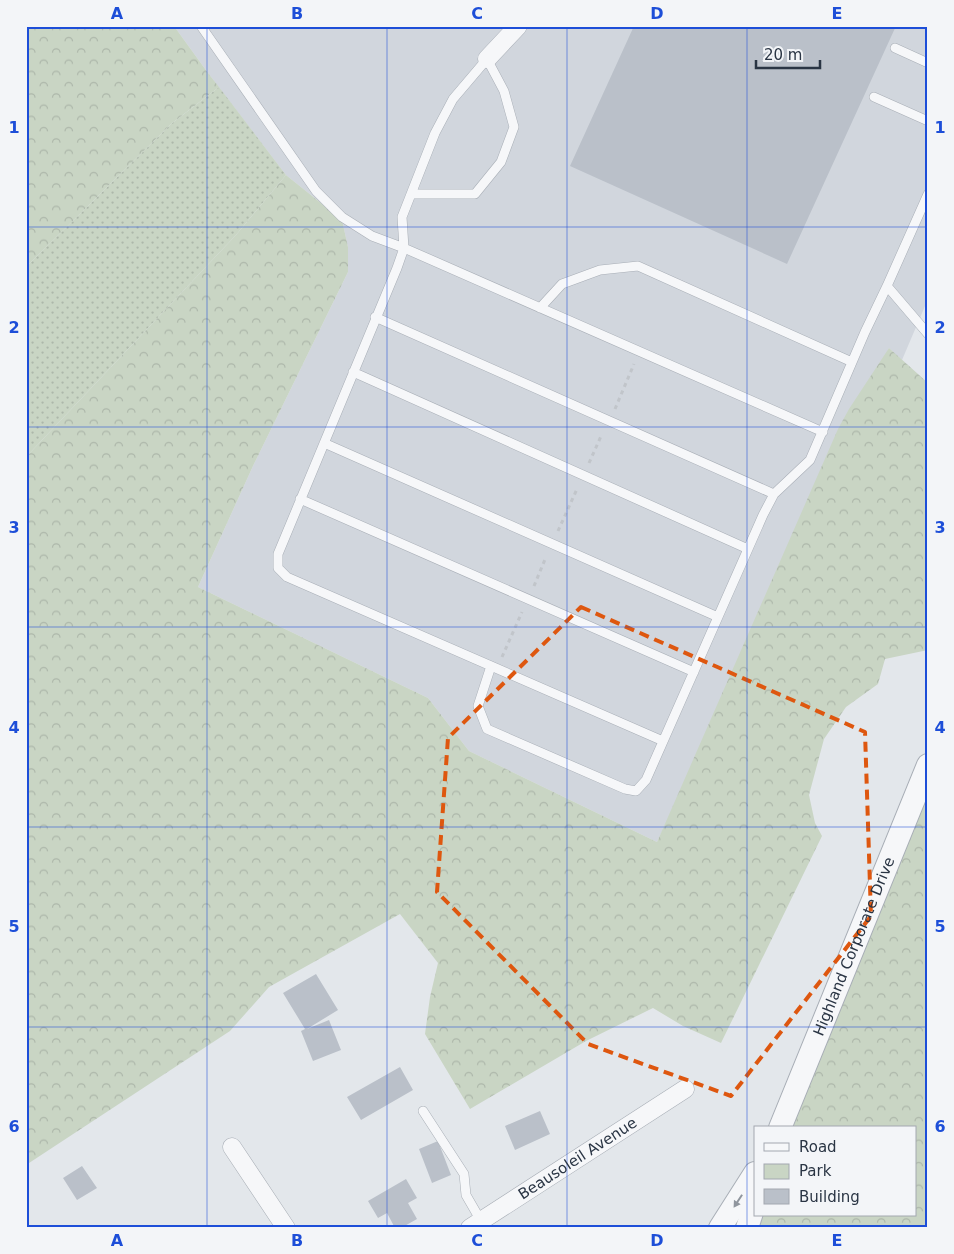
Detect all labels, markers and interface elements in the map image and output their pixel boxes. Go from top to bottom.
text: A [111,4,124,23]
text: B [291,4,303,23]
text: C [471,4,483,23]
text: D [650,4,664,23]
text: E [832,4,842,23]
scale bar [756,38,820,70]
text: 20 m [764,46,802,64]
text: 1 [8,118,20,137]
text: 1 [934,118,946,137]
text: 2 [8,318,20,337]
text: 2 [934,318,946,337]
text: 3 [8,518,20,537]
text: 3 [934,518,946,537]
text: 4 [8,718,20,737]
text: 4 [934,718,946,737]
street label: Highland Corporate Drive [809,854,898,1039]
text: 5 [8,917,20,936]
text: 5 [934,917,946,936]
street label: Beausoleil Avenue [515,1114,640,1203]
text: 6 [8,1117,20,1136]
text: 6 [934,1117,946,1136]
legend [754,1126,916,1216]
text: Road [799,1138,837,1156]
text: Park [799,1162,832,1180]
text: Building [799,1188,860,1206]
one-way arrow [733,1194,743,1207]
text: A [111,1231,124,1250]
text: B [291,1231,303,1250]
text: C [471,1231,483,1250]
text: D [650,1231,664,1250]
text: E [832,1231,842,1250]

